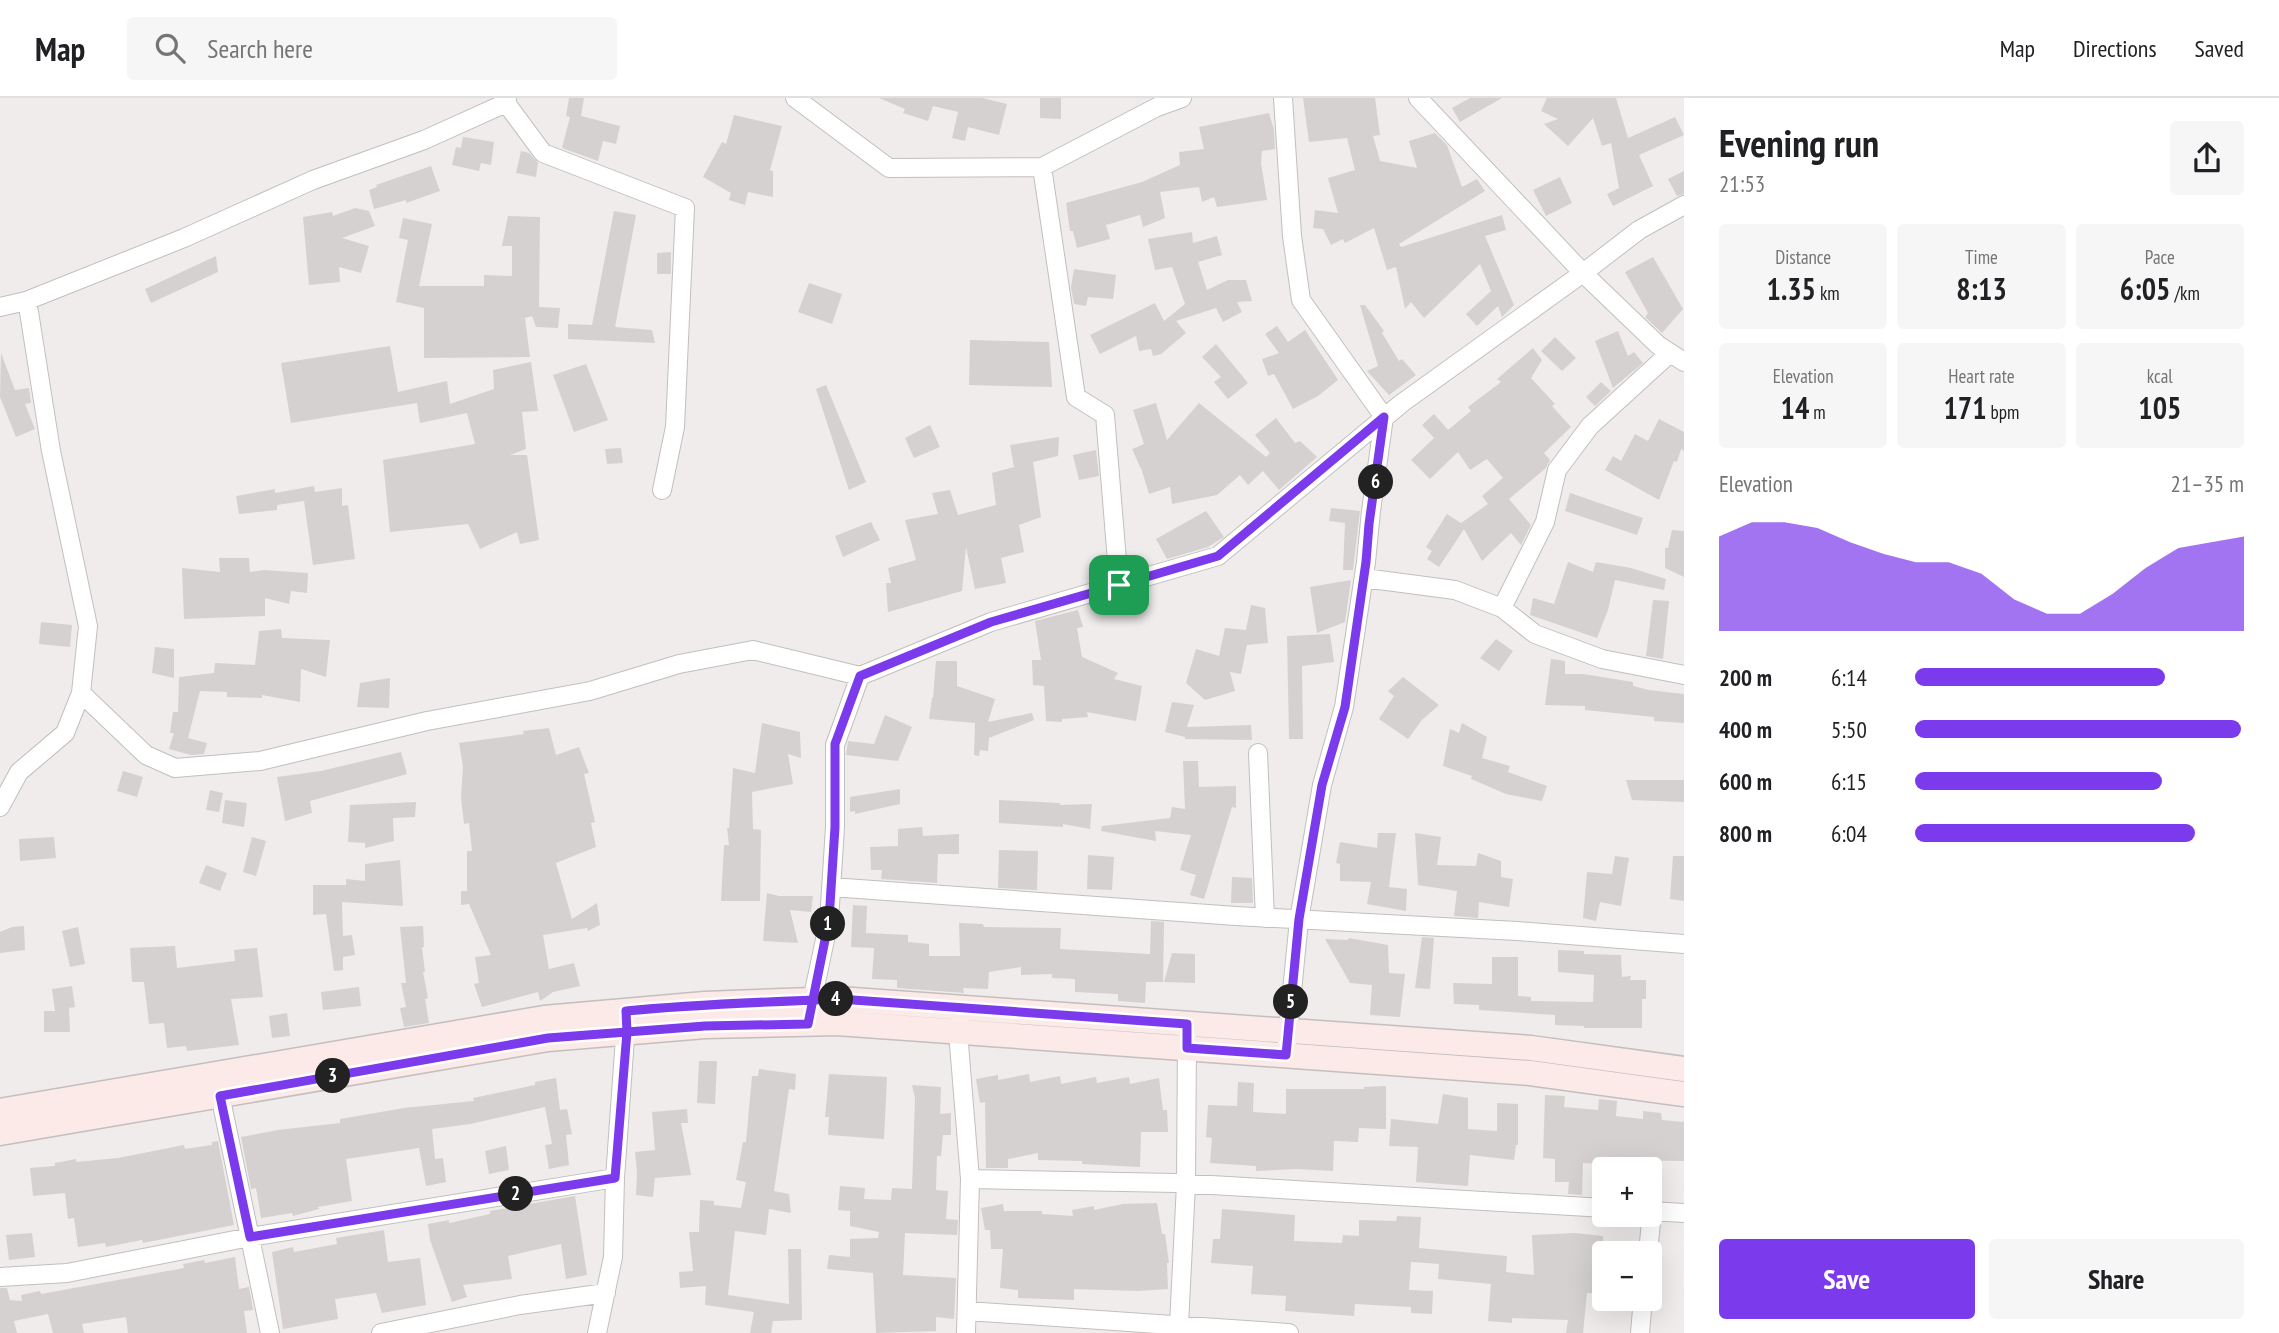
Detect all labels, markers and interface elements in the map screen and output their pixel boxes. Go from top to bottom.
search box [127,17,617,80]
text: Map [35,27,85,70]
icon: search [151,29,189,67]
text: Search here [207,32,313,65]
text: Map [2000,33,2035,64]
text: Directions [2073,33,2157,64]
text: Saved [2195,33,2244,64]
text: Evening run [1719,118,1879,167]
button: share [2170,121,2244,195]
text: 21:53 [1719,169,1765,198]
text: Distance [1775,245,1831,269]
text: Time [1965,245,1998,269]
text: Pace [2145,245,2175,269]
text: 1.35 [1767,269,1816,308]
text: 8:13 [1956,269,2007,308]
text: 6:05 [2120,269,2170,308]
text: km [1816,281,1840,305]
text: /km [2170,281,2200,305]
text: Elevation [1773,364,1834,388]
text: Heart rate [1948,364,2015,388]
text: kcal [2147,364,2173,388]
text: 14 [1781,388,1809,427]
text: 171 [1944,388,1987,427]
text: 105 [2138,388,2181,427]
text: m [1809,400,1826,424]
text: bpm [1987,400,2019,424]
pin: 6 [1358,464,1394,500]
text: 6 [1371,469,1380,493]
text: Elevation [1719,469,1793,498]
text: 21–35 m [2171,469,2244,498]
pin [1089,555,1149,615]
icon: arrive [1100,566,1138,604]
text: 200 m [1719,663,1772,692]
text: 6:14 [1831,663,1867,692]
text: 400 m [1719,715,1772,744]
text: 5:50 [1831,715,1867,744]
text: 600 m [1719,767,1772,796]
text: 6:15 [1831,767,1867,796]
text: 800 m [1719,819,1772,848]
text: 6:04 [1831,819,1867,848]
pin: 1 [810,906,846,942]
text: 1 [823,911,832,935]
pin: 4 [818,982,854,1016]
pin: 5 [1274,984,1308,1020]
text: 4 [831,986,840,1010]
text: 5 [1286,989,1295,1013]
pin: 3 [316,1058,350,1094]
text: 3 [328,1063,337,1087]
map controls [1592,1157,1662,1311]
button: + [1592,1157,1662,1227]
pin: 2 [498,1176,534,1212]
text: 2 [511,1181,520,1205]
button: Save [1719,1239,1975,1319]
button: Share [1989,1239,2244,1319]
button: − [1592,1241,1662,1311]

